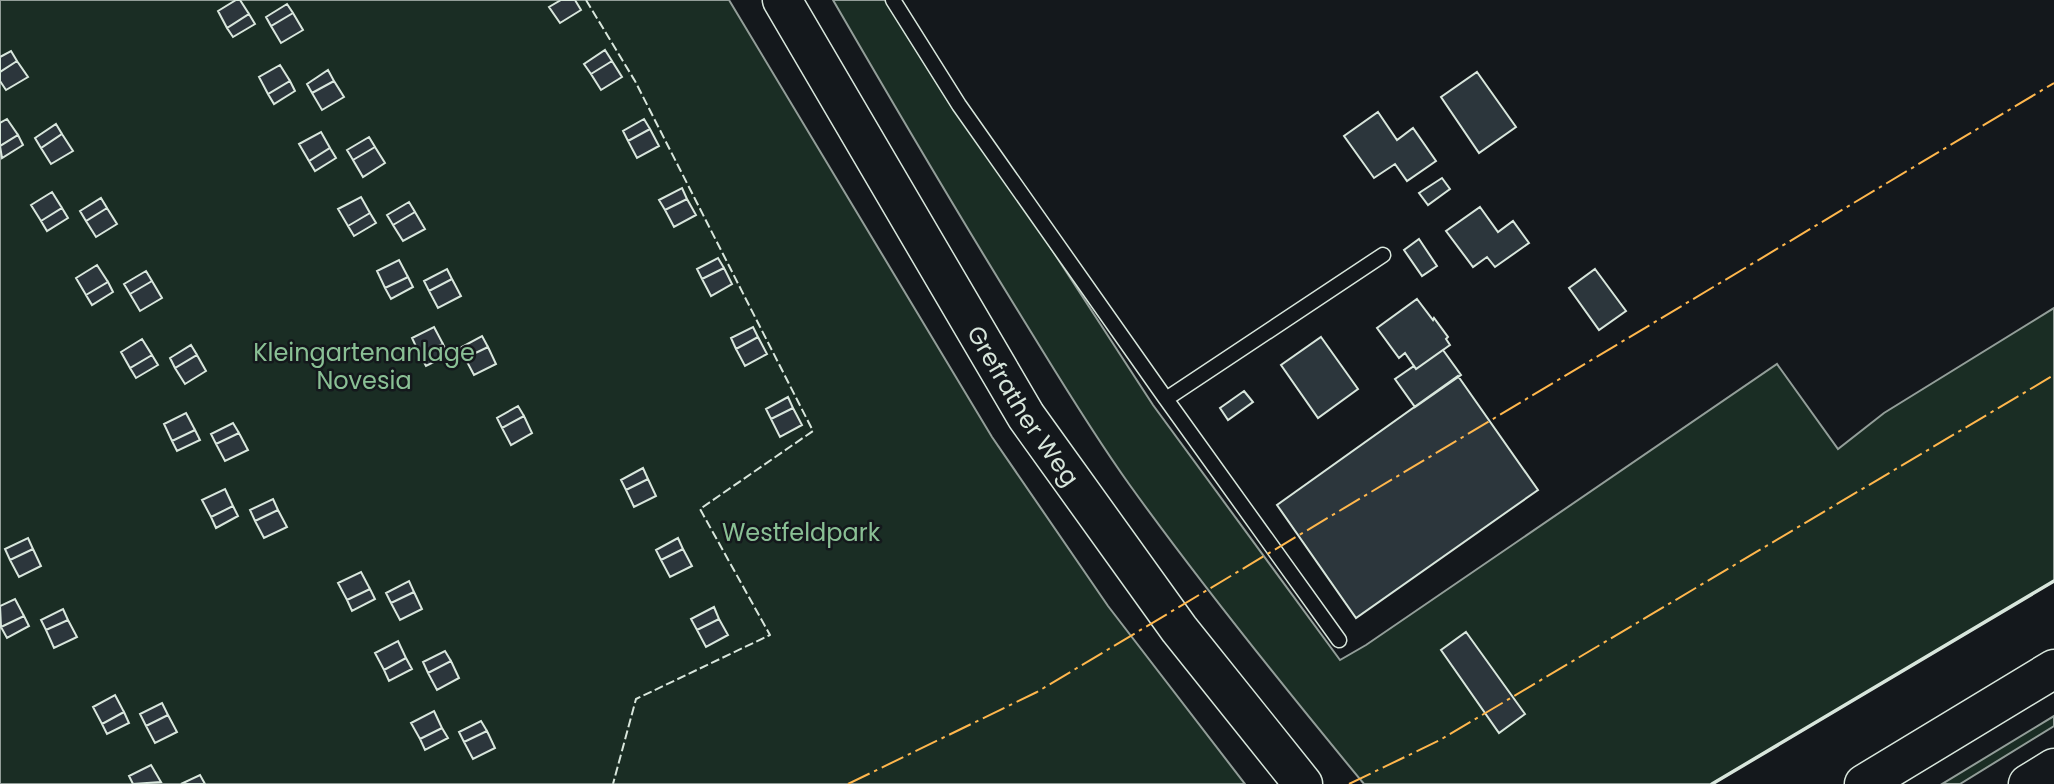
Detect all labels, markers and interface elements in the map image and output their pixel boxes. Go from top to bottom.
street label: Grefrather Weg [960,319,1087,492]
park label: Kleingartenanlage Novesia [253,336,475,397]
park label: Westfeldpark [722,516,881,549]

